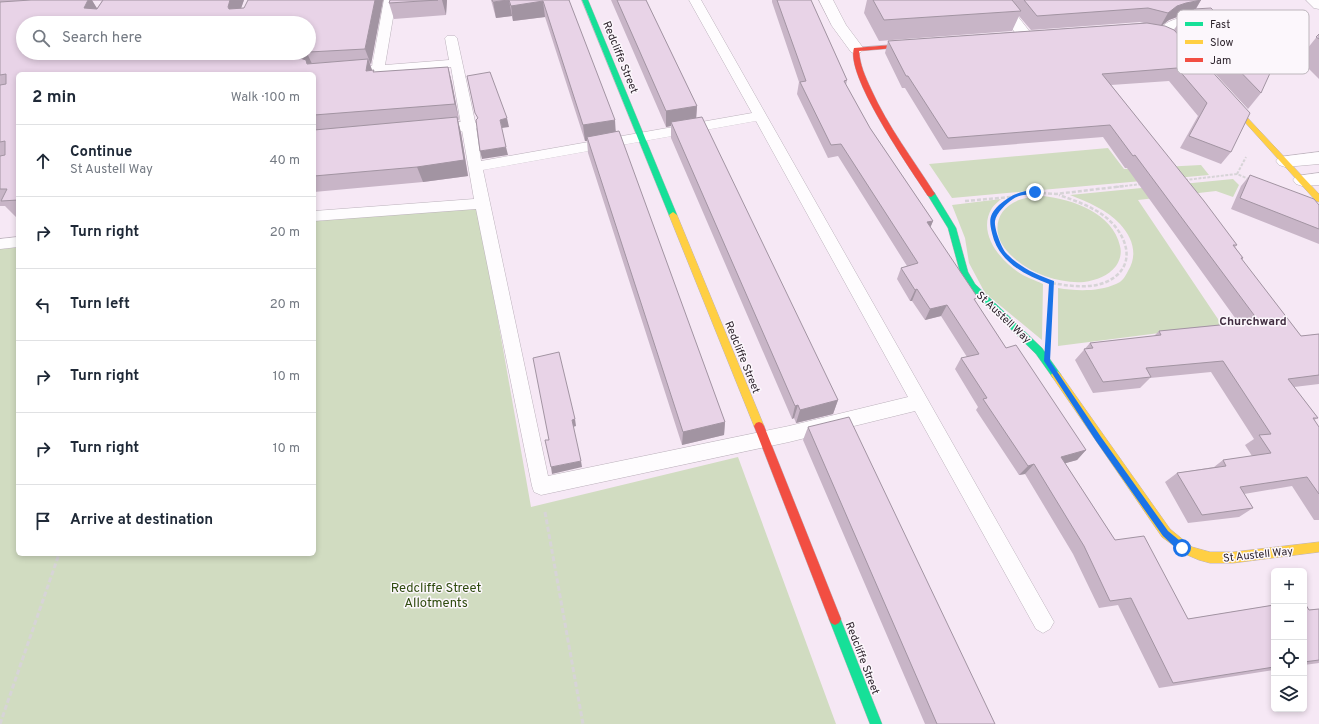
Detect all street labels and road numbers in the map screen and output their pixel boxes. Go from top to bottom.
street label: Redcliffe Street [599,19,641,96]
street label: St Austell Way [973,289,1034,347]
street label: Redcliffe Street [721,319,763,396]
street label: St Austell Way [1223,544,1294,566]
street label: Redcliffe Street [842,620,882,697]

